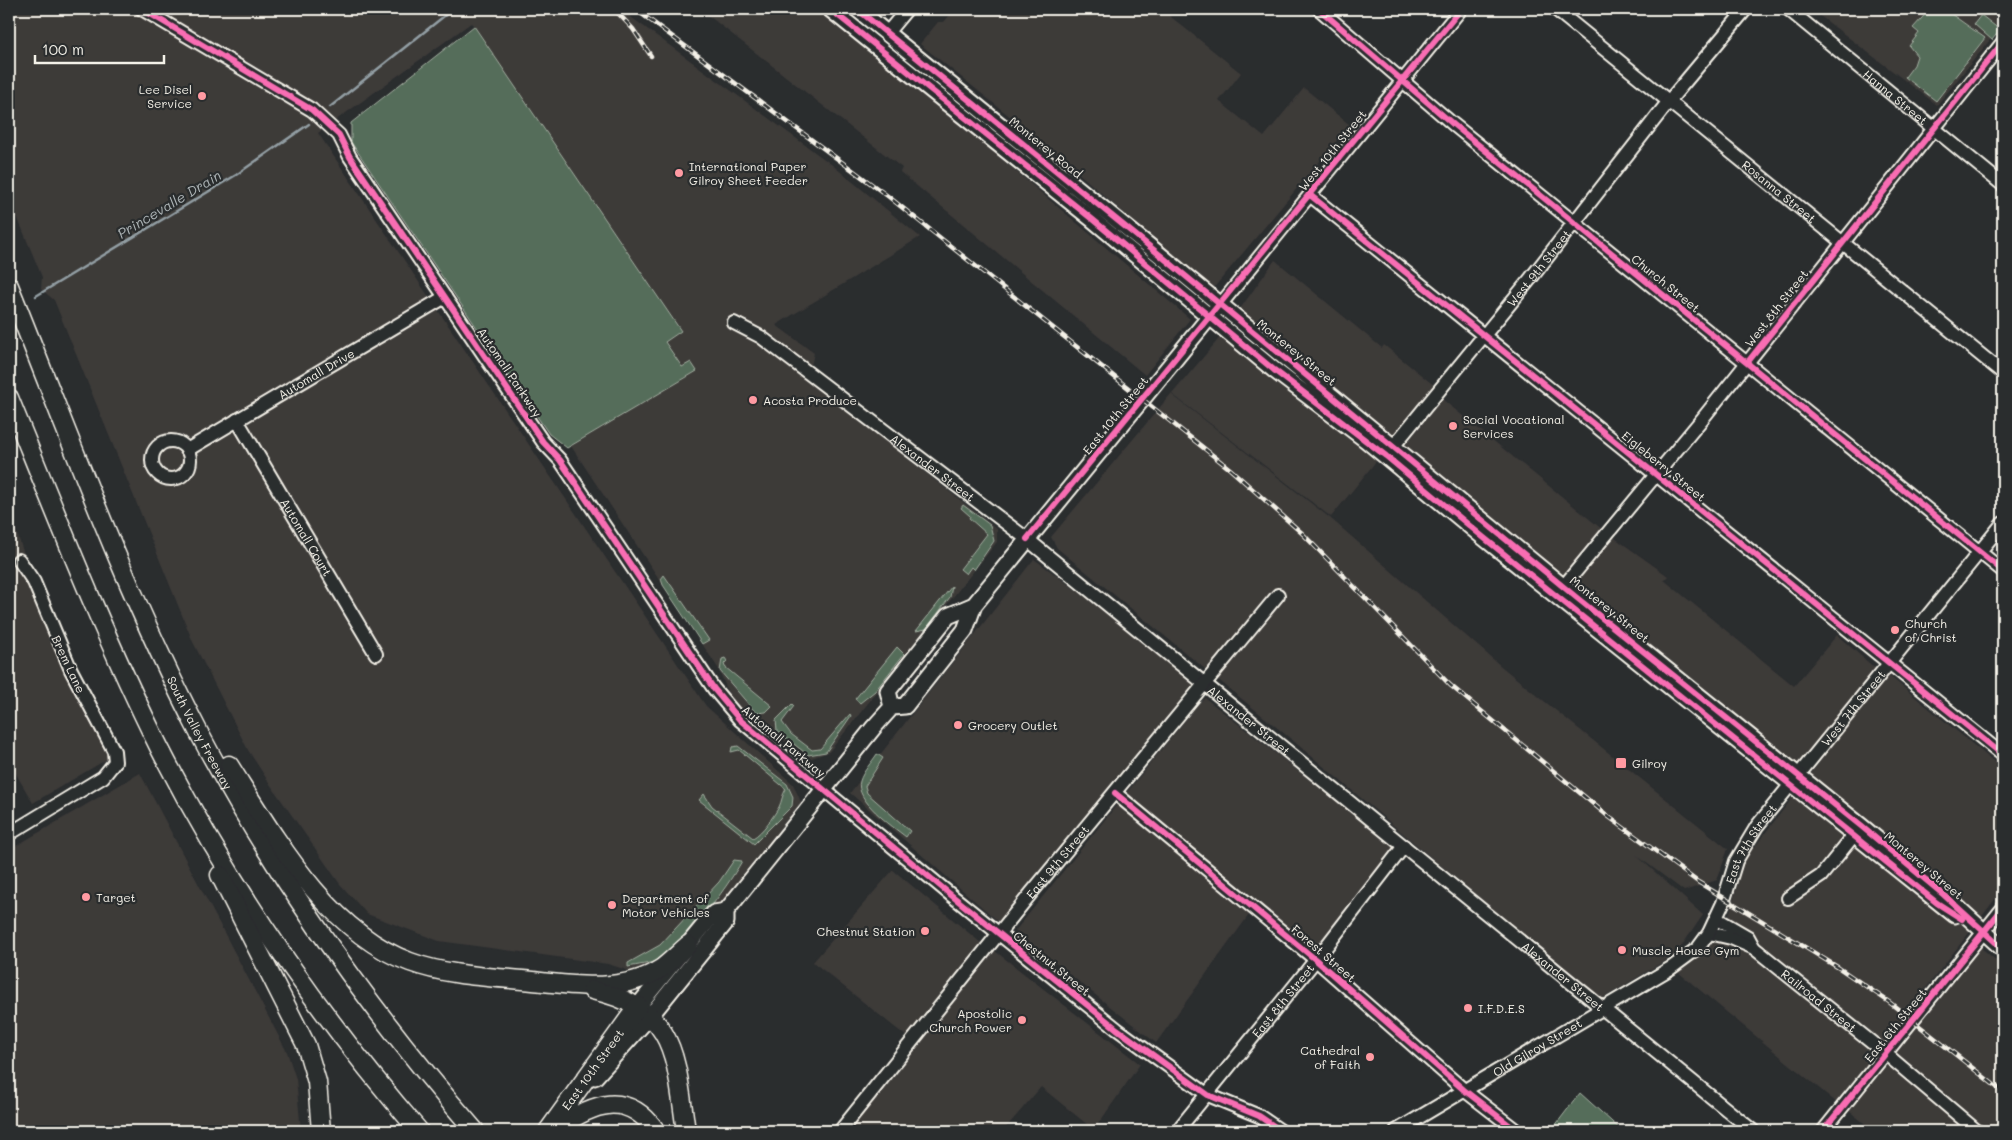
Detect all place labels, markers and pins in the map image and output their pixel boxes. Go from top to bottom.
place label: Lee Disel Service [139,81,192,111]
marker: Lee Disel Service [196,90,208,102]
place label: International Paper Gilroy Sheet Feeder [689,158,808,188]
marker: International Paper Gilroy Sheet Feeder [673,167,685,179]
place label: Acosta Produce [763,392,857,408]
marker: Acosta Produce [747,394,759,406]
place label: Social Vocational Services [1463,411,1565,441]
marker: Social Vocational Services [1447,420,1459,432]
place label: Church of Christ [1905,615,1957,645]
marker: Church of Christ [1889,624,1901,636]
place label: Grocery Outlet [968,717,1058,733]
marker: Grocery Outlet [952,719,964,731]
place label: Gilroy [1632,755,1667,771]
marker: Gilroy [1614,756,1628,770]
place label: Target [96,889,136,905]
place label: Department of Motor Vehicles [622,890,710,920]
marker: Target [80,891,92,903]
marker: Department of Motor Vehicles [606,899,618,911]
place label: Chestnut Station [817,923,915,939]
marker: Chestnut Station [919,925,931,937]
place label: Muscle House Gym [1632,942,1739,958]
marker: Muscle House Gym [1616,944,1628,956]
place label: I.F.D.E.S [1478,1000,1525,1016]
marker: I.F.D.E.S [1462,1002,1474,1014]
place label: Apostolic Church Power [929,1005,1012,1035]
marker: Apostolic Church Power [1016,1014,1028,1026]
place label: Cathedral of Faith [1300,1042,1360,1072]
marker: Cathedral of Faith [1364,1051,1376,1063]

